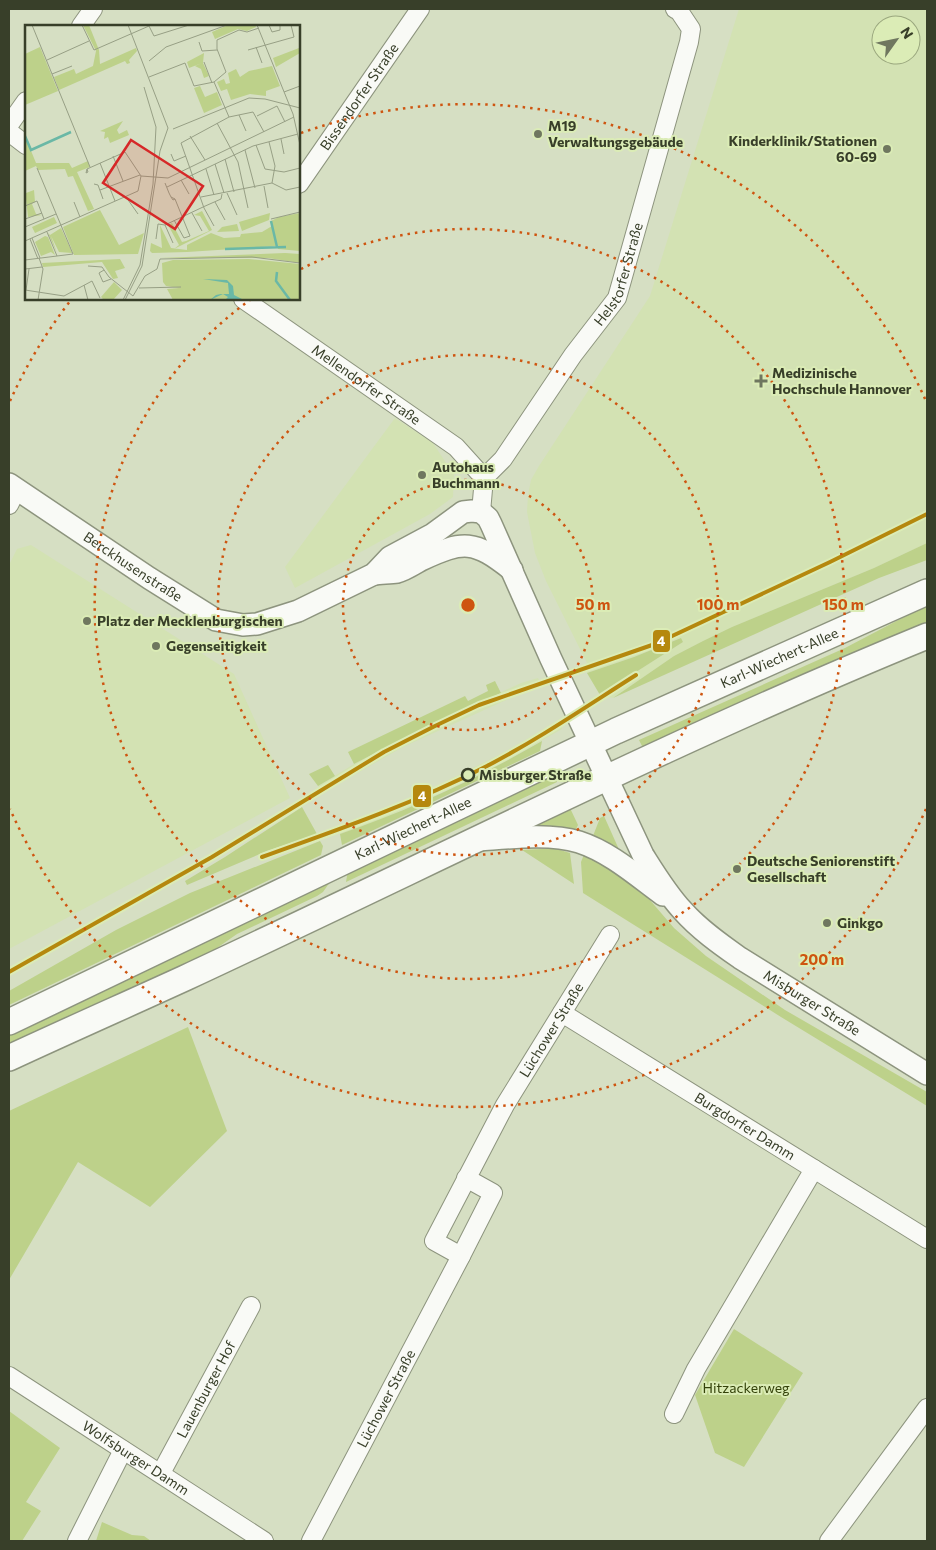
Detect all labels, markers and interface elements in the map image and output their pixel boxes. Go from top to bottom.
north arrow [871,15,921,65]
text: N [897,24,917,42]
inset map [25,25,300,300]
street label: Bissendorfer Straße [316,40,402,153]
place label: M19 Verwaltungsgebäude [548,117,683,150]
marker: M19 Verwaltungsgebäude [532,128,544,140]
place label: Kinderklinik/Stationen 60-69 [728,132,877,165]
marker: Kinderklinik/Stationen 60-69 [881,143,893,155]
street label: Helstorfer Straße [590,220,646,329]
street label: Mellendorfer Straße [309,340,424,428]
place label: Medizinische Hochschule Hannover [772,364,912,397]
marker: Medizinische Hochschule Hannover [754,374,768,388]
place label: Autohaus Buchmann [432,458,500,491]
marker: Autohaus Buchmann [416,469,428,481]
street label: Berckhusenstraße [81,528,186,605]
text: 50 m [576,595,610,613]
text: 100 m [697,595,739,613]
text: 150 m [822,595,864,613]
centre of rings [459,596,477,614]
place label: Platz der Mecklenburgischen [97,612,283,629]
marker: Platz der Mecklenburgischen [81,615,93,627]
street label: Karl-Wiechert-Allee [718,624,841,691]
line badge: 4 [652,629,671,653]
text: 4 [657,632,666,649]
place label: Gegenseitigkeit [166,637,267,654]
marker: Gegenseitigkeit [150,640,162,652]
place label: Misburger Straße [479,766,591,783]
marker: Misburger Straße [461,768,475,782]
line badge: 4 [412,784,432,808]
text: 4 [418,787,427,804]
street label: Karl-Wiechert-Allee [352,793,474,863]
place label: Deutsche Seniorenstift Gesellschaft [747,852,895,885]
marker: Deutsche Seniorenstift Gesellschaft [731,863,743,875]
place label: Ginkgo [837,914,883,931]
marker: Ginkgo [821,917,833,929]
text: 200 m [800,950,844,968]
street label: Misburger Straße [761,966,864,1039]
street label: Lüchower Straße [515,979,587,1080]
street label: Burgdorfer Damm [692,1088,798,1163]
street label: Lauenburger Hof [173,1337,239,1441]
street label: Lüchower Straße [353,1347,418,1450]
park label: Hitzackerweg [702,1379,790,1396]
street label: Wolfsburger Damm [79,1417,193,1498]

